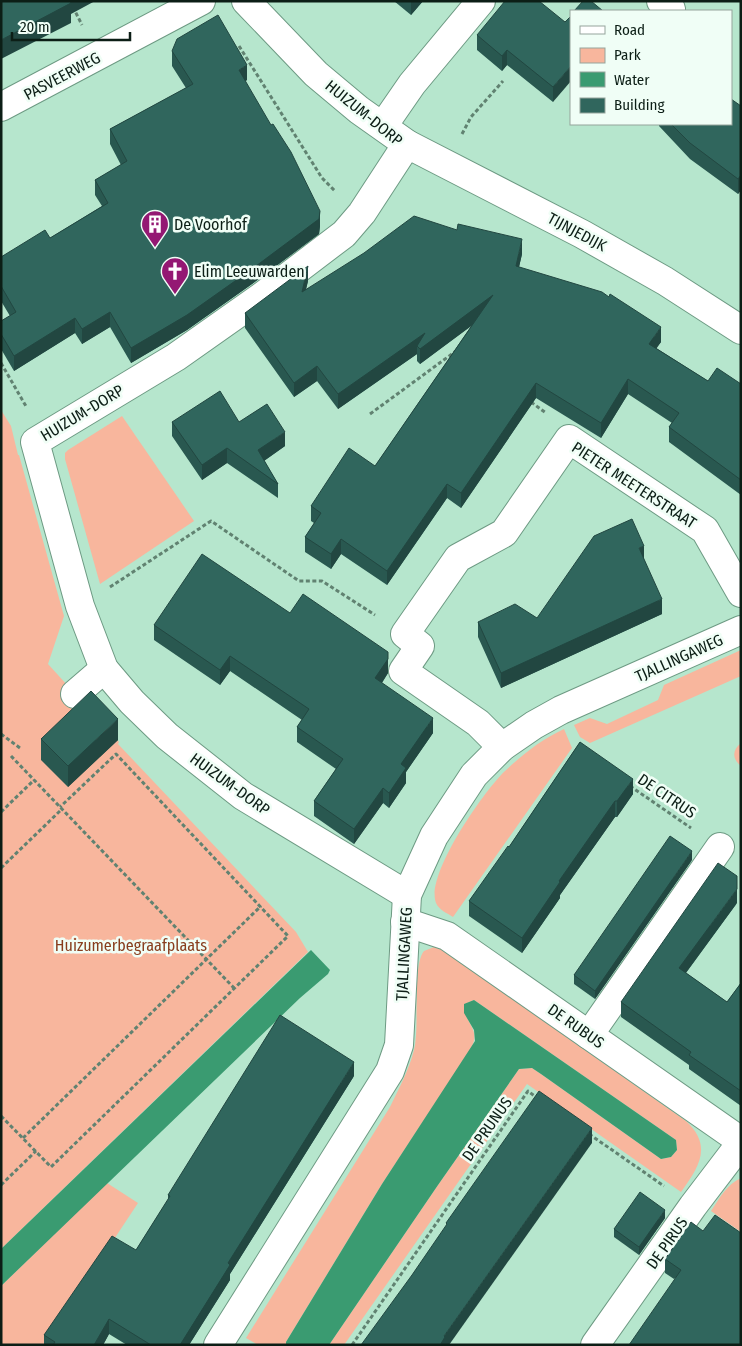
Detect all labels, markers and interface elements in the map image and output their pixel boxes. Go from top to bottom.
scale bar [12,10,130,42]
legend [570,10,732,125]
text: 20 m [20,18,50,36]
text: Road [614,21,645,39]
text: Park [614,46,641,64]
street label: PASVEERWEG [21,48,103,104]
text: Water [614,71,650,89]
street label: HUIZUM-DORP [322,76,406,150]
text: Building [614,96,665,114]
building icon: De Voorhof [140,209,170,248]
street label: TIJNJEDIJK [544,209,610,256]
place label: De Voorhof [174,215,248,234]
church icon: Elim Leeuwarden [160,256,190,295]
place label: Elim Leeuwarden [194,262,305,281]
street label: HUIZUM-DORP [37,381,127,445]
street label: PIETER MEETERSTRAAT [568,438,700,533]
street label: TJALLINGAWEG [632,630,726,686]
street label: HUIZUM-DORP [186,749,274,819]
street label: DE CITRUS [634,770,700,822]
street label: TJALLINGAWEG [392,907,416,1001]
park label: Huizumerbegraafplaats [55,936,207,955]
street label: DE RUBUS [544,1000,608,1052]
street label: DE PRUNUS [458,1093,516,1165]
street label: DE PIRUS [642,1213,692,1273]

